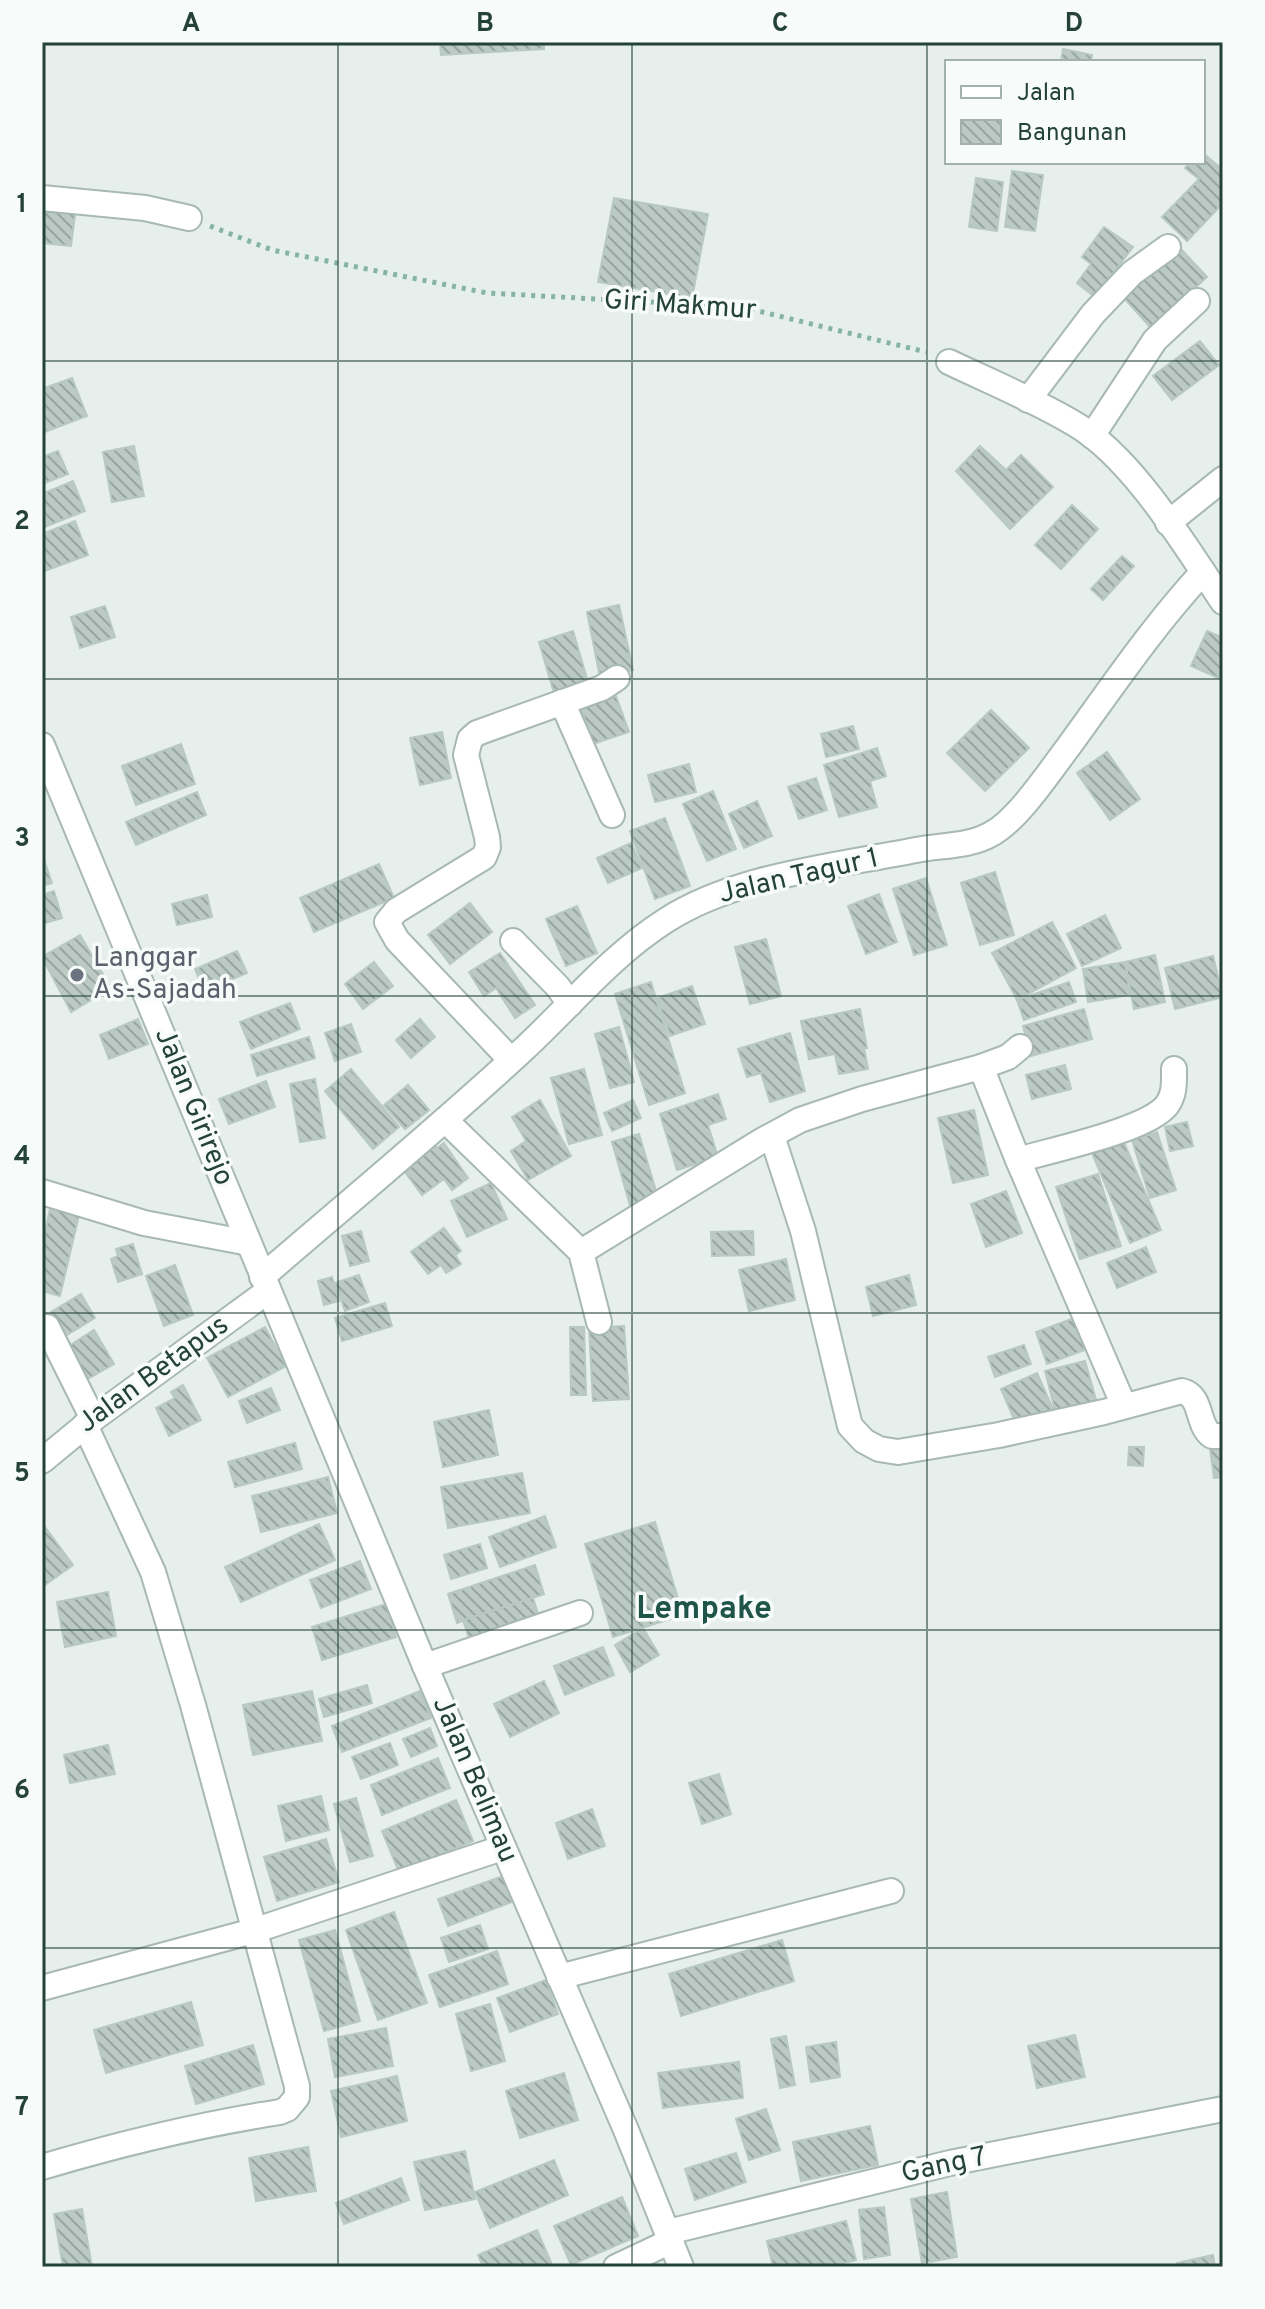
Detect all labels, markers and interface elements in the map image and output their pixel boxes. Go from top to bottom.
text: A [182,8,200,41]
text: B [476,8,494,41]
text: C [772,8,788,41]
text: D [1065,8,1083,41]
legend [945,60,1205,164]
text: Jalan [1017,79,1075,109]
text: Bangunan [1017,119,1127,149]
text: 1 [17,189,27,222]
street label: Giri Makmur [603,283,758,329]
text: 2 [14,506,30,539]
text: 3 [14,823,30,856]
street label: Jalan Tagur 1 [716,841,882,913]
place label: Langgar As-Sajadah [93,941,237,1009]
marker: Langgar As-Sajadah [68,966,86,984]
street label: Jalan Girirejo [145,1023,241,1191]
text: 4 [14,1141,30,1174]
street label: Jalan Betapus [71,1308,237,1442]
text: 5 [14,1458,30,1491]
district label: Lempake [636,1590,772,1630]
street label: Jalan Belimau [423,1691,525,1869]
text: 6 [14,1775,30,1808]
text: 7 [15,2092,29,2125]
street label: Gang 7 [898,2139,990,2193]

